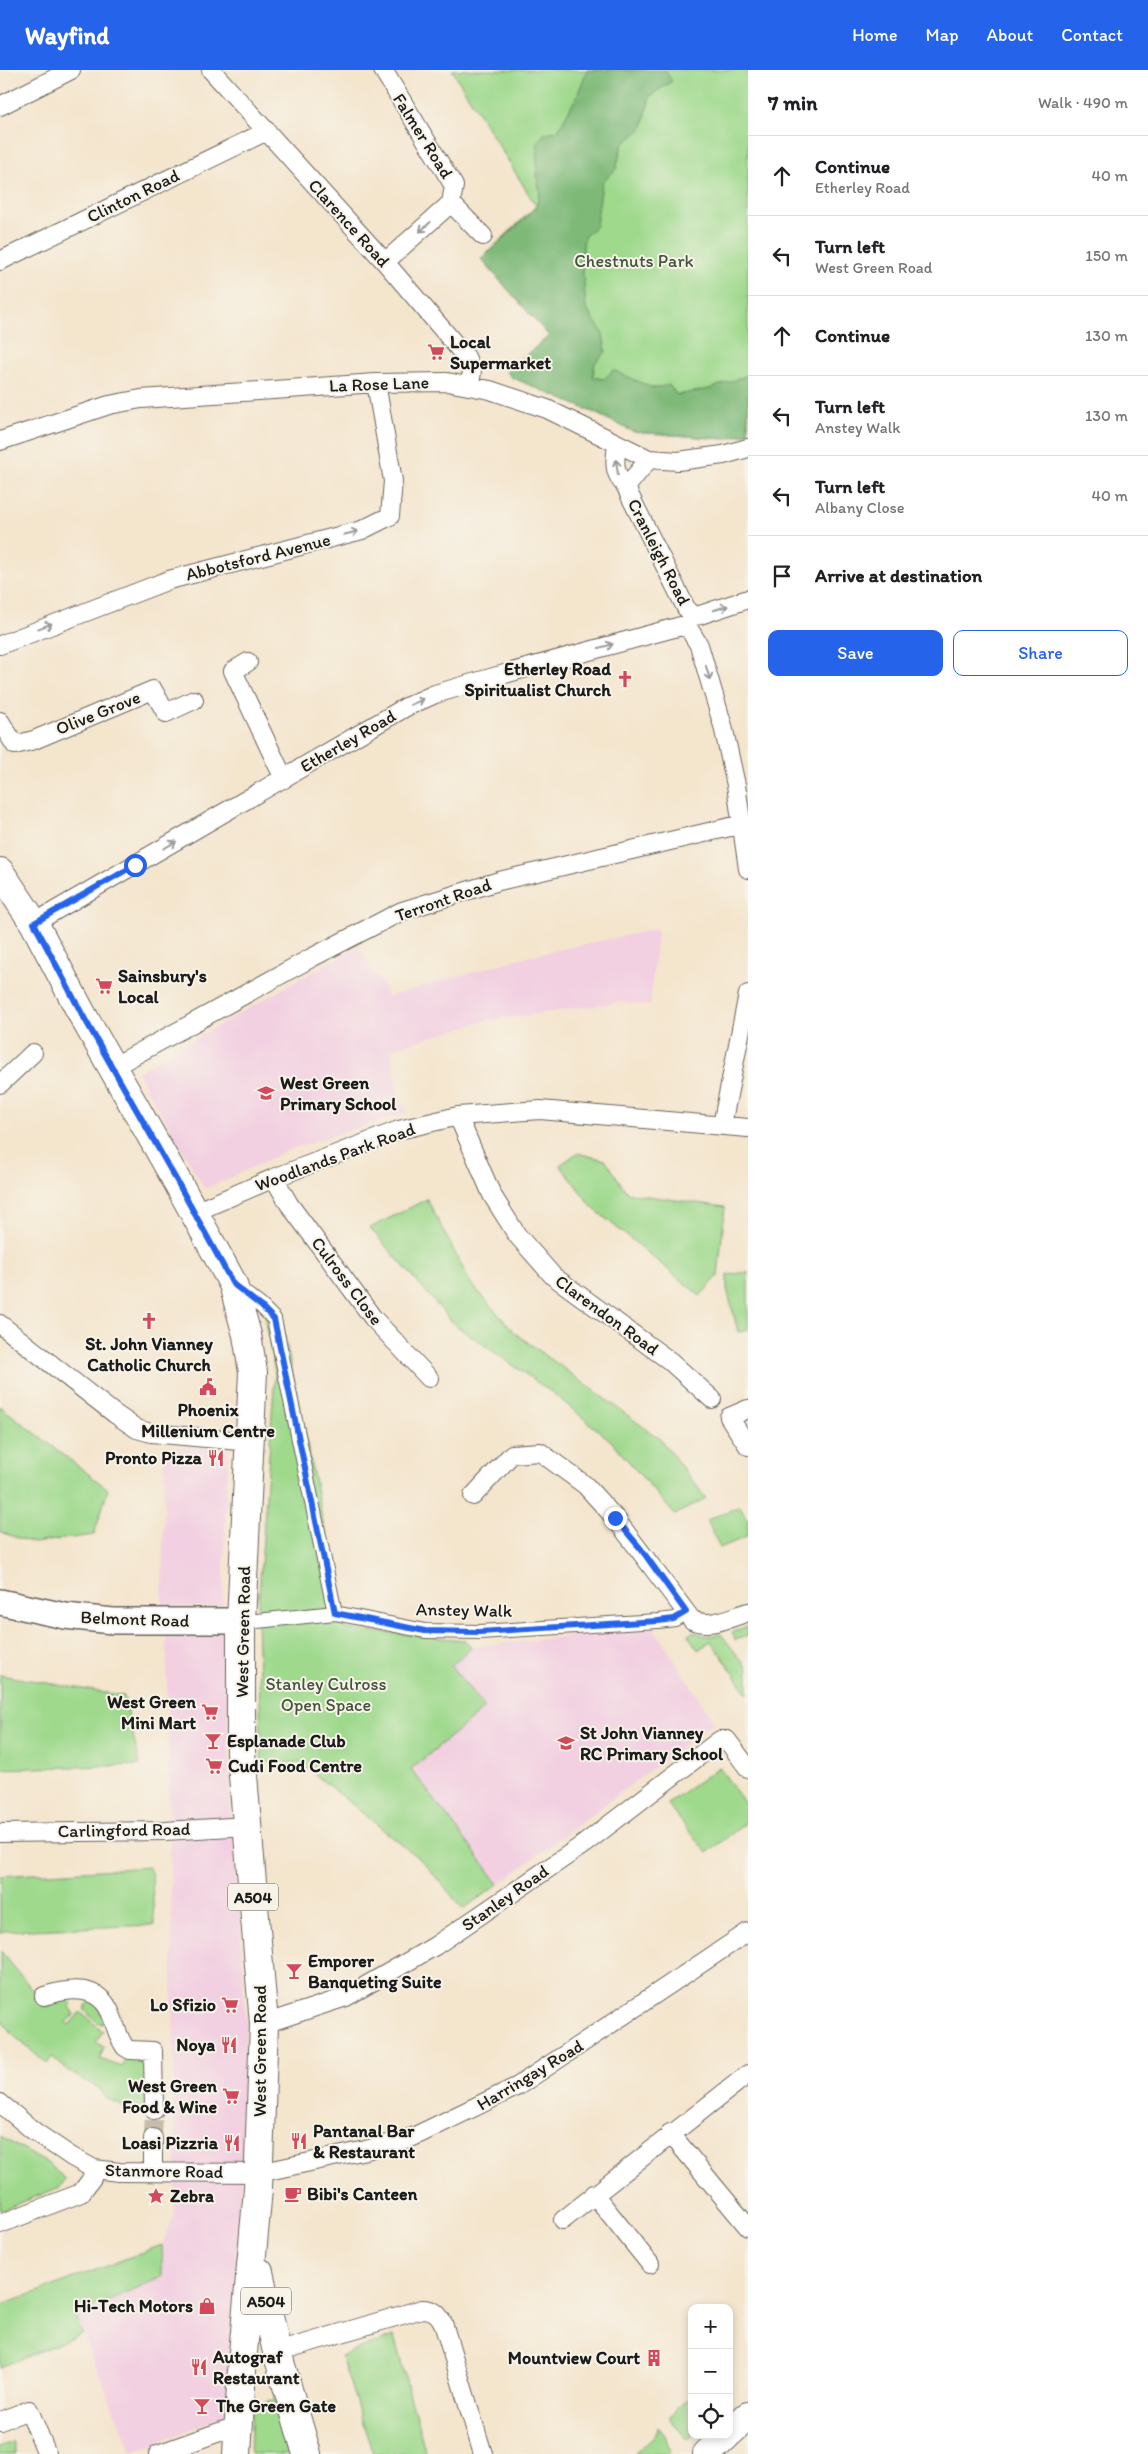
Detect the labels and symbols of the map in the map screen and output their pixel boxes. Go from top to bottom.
street label: Falmer Road [388,89,458,183]
street label: Clinton Road [83,164,183,228]
street label: Clarence Road [304,174,395,272]
one-way arrow [418,221,431,232]
park label: Chestnuts Park [574,250,694,272]
place label: Local Supermarket [450,331,551,374]
supermarket icon: Local Supermarket [426,342,446,362]
street label: La Rose Lane [329,371,429,397]
one-way arrow [612,460,622,476]
street label: Cranleigh Road [623,495,695,609]
street label: Abbotsford Avenue [183,528,333,586]
one-way arrow [342,528,358,537]
one-way arrow [713,603,729,613]
one-way arrow [37,621,52,630]
one-way arrow [597,640,613,650]
place label: Etherley Road Spiritualist Church [464,658,611,701]
one-way arrow [703,664,713,680]
church icon: Etherley Road Spiritualist Church [615,669,635,689]
street label: Olive Grove [52,686,144,740]
one-way arrow [409,697,424,707]
street label: Etherley Road [296,705,400,777]
one-way arrow [163,840,178,850]
route start [124,854,147,877]
street label: Terront Road [392,873,494,927]
place label: Sainsbury's Local [118,965,207,1008]
supermarket icon: Sainsbury's Local [94,976,114,996]
place label: West Green Primary School [280,1072,397,1115]
school or university icon: West Green Primary School [256,1083,276,1103]
street label: Woodlands Park Road [252,1118,418,1196]
street label: Culross Close [307,1232,387,1330]
street label: Clarendon Road [551,1270,663,1360]
church icon: St. John Vianney Catholic Church [139,1311,159,1331]
place label: St. John Vianney Catholic Church [85,1333,213,1376]
public building icon: Phoenix Millenium Centre [198,1377,218,1397]
place label: Phoenix Millenium Centre [141,1399,275,1442]
place label: Pronto Pizza [105,1447,203,1469]
restaurant icon: Pronto Pizza [206,1448,226,1468]
route end [604,1507,627,1530]
street label: West Green Road [231,1565,255,1698]
street label: Anstey Walk [416,1598,513,1622]
street label: Belmont Road [80,1606,190,1632]
park label: Stanley Culross Open Space [265,1673,387,1716]
place label: West Green Mini Mart [107,1691,197,1734]
supermarket icon: West Green Mini Mart [200,1702,220,1722]
place label: St John Vianney RC Primary School [580,1722,724,1765]
place label: Esplanade Club [227,1730,346,1752]
bar icon: Esplanade Club [203,1731,223,1751]
school or university icon: St John Vianney RC Primary School [556,1733,576,1753]
place label: Cudi Food Centre [228,1755,362,1777]
supermarket icon: Cudi Food Centre [204,1756,224,1776]
street label: Carlingford Road [57,1818,191,1842]
street label: Stanley Road [457,1860,553,1936]
road number: A504 [228,1884,278,1910]
place label: Emporer Banqueting Suite [308,1950,442,1993]
bar icon: Emporer Banqueting Suite [284,1961,304,1981]
street label: West Green Road [249,1985,271,2117]
place label: Lo Sfizio [150,1994,216,2016]
supermarket icon: Lo Sfizio [220,1995,240,2015]
place label: Noya [176,2034,215,2056]
street label: Harringay Road [473,2034,587,2115]
restaurant icon: Noya [219,2035,239,2055]
place label: West Green Food & Wine [122,2075,218,2118]
supermarket icon: West Green Food & Wine [221,2086,241,2106]
place label: Pantanal Bar & Restaurant [313,2120,416,2163]
restaurant icon: Pantanal Bar & Restaurant [289,2131,309,2151]
place label: Loasi Pizzria [122,2132,219,2154]
restaurant icon: Loasi Pizzria [222,2133,242,2153]
street label: Stanmore Road [105,2159,224,2183]
place label: Bibi's Canteen [307,2183,418,2205]
cafe icon: Bibi's Canteen [283,2184,303,2204]
place label: Zebra [170,2185,214,2207]
place icon: Zebra [146,2186,166,2206]
road number: A504 [241,2288,291,2314]
place label: Hi-Tech Motors [74,2295,193,2317]
shop icon: Hi-Tech Motors [197,2296,217,2316]
place label: Autograf Restaurant [212,2346,300,2389]
place label: Mountview Court [508,2347,640,2369]
building icon: Mountview Court [644,2348,664,2368]
restaurant icon: Autograf Restaurant [189,2357,209,2377]
place label: The Green Gate [215,2395,337,2417]
bar icon: The Green Gate [192,2396,212,2416]

